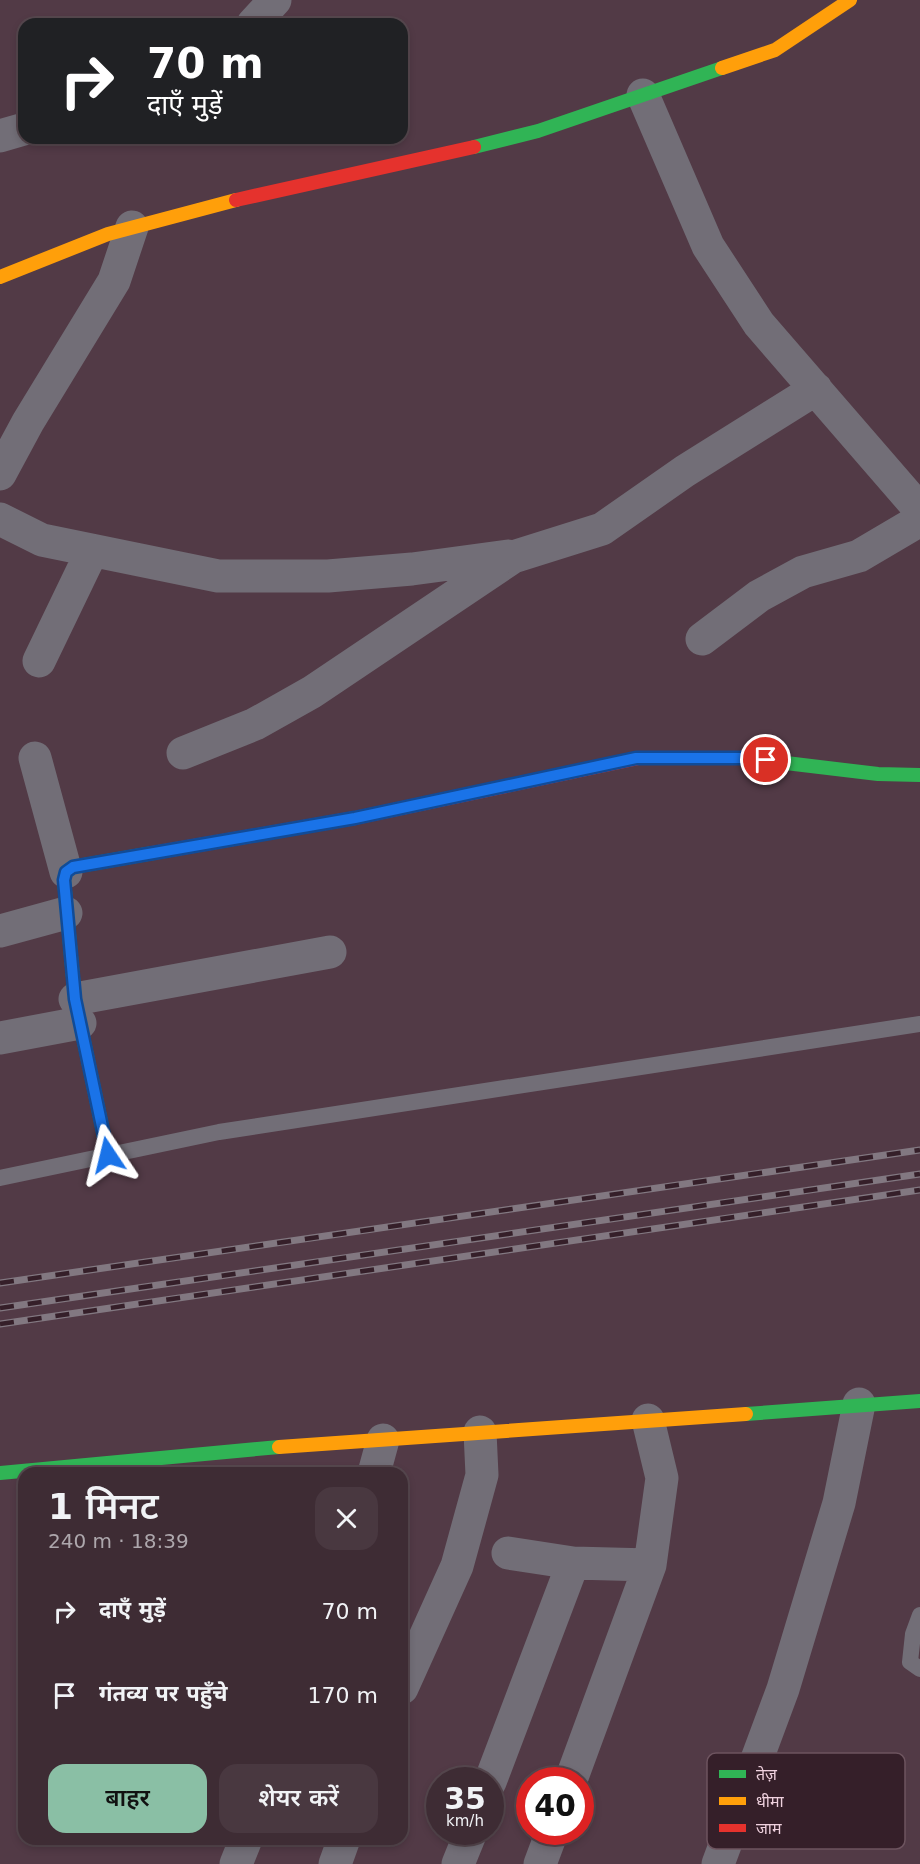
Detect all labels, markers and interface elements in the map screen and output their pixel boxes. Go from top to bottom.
text: 70 m [147,39,264,88]
icon: right [48,42,126,120]
text: दाएँ मुड़ें [147,89,222,120]
pin [740,734,791,785]
icon: arrive [749,743,782,776]
position arrow [76,1123,140,1187]
text: 1 मिनट [48,1486,159,1527]
button: close [315,1487,378,1550]
text: 240 m · 18:39 [48,1529,189,1553]
icon: right [48,1595,81,1628]
text: दाएँ मुड़ें [99,1597,166,1622]
text: 70 m [322,1599,378,1624]
icon: arrive [48,1679,81,1712]
text: गंतव्य पर पहुँचे [99,1681,227,1706]
text: 170 m [308,1683,378,1708]
legend [707,1753,905,1849]
button: बाहर [48,1764,207,1833]
button: शेयर करें [219,1764,378,1833]
text: तेज़ [756,1765,778,1784]
speed limit sign: 40 [516,1767,594,1845]
text: 35 [444,1781,486,1816]
text: धीमा [756,1792,785,1811]
text: km/h [446,1812,484,1830]
text: जाम [756,1819,782,1838]

